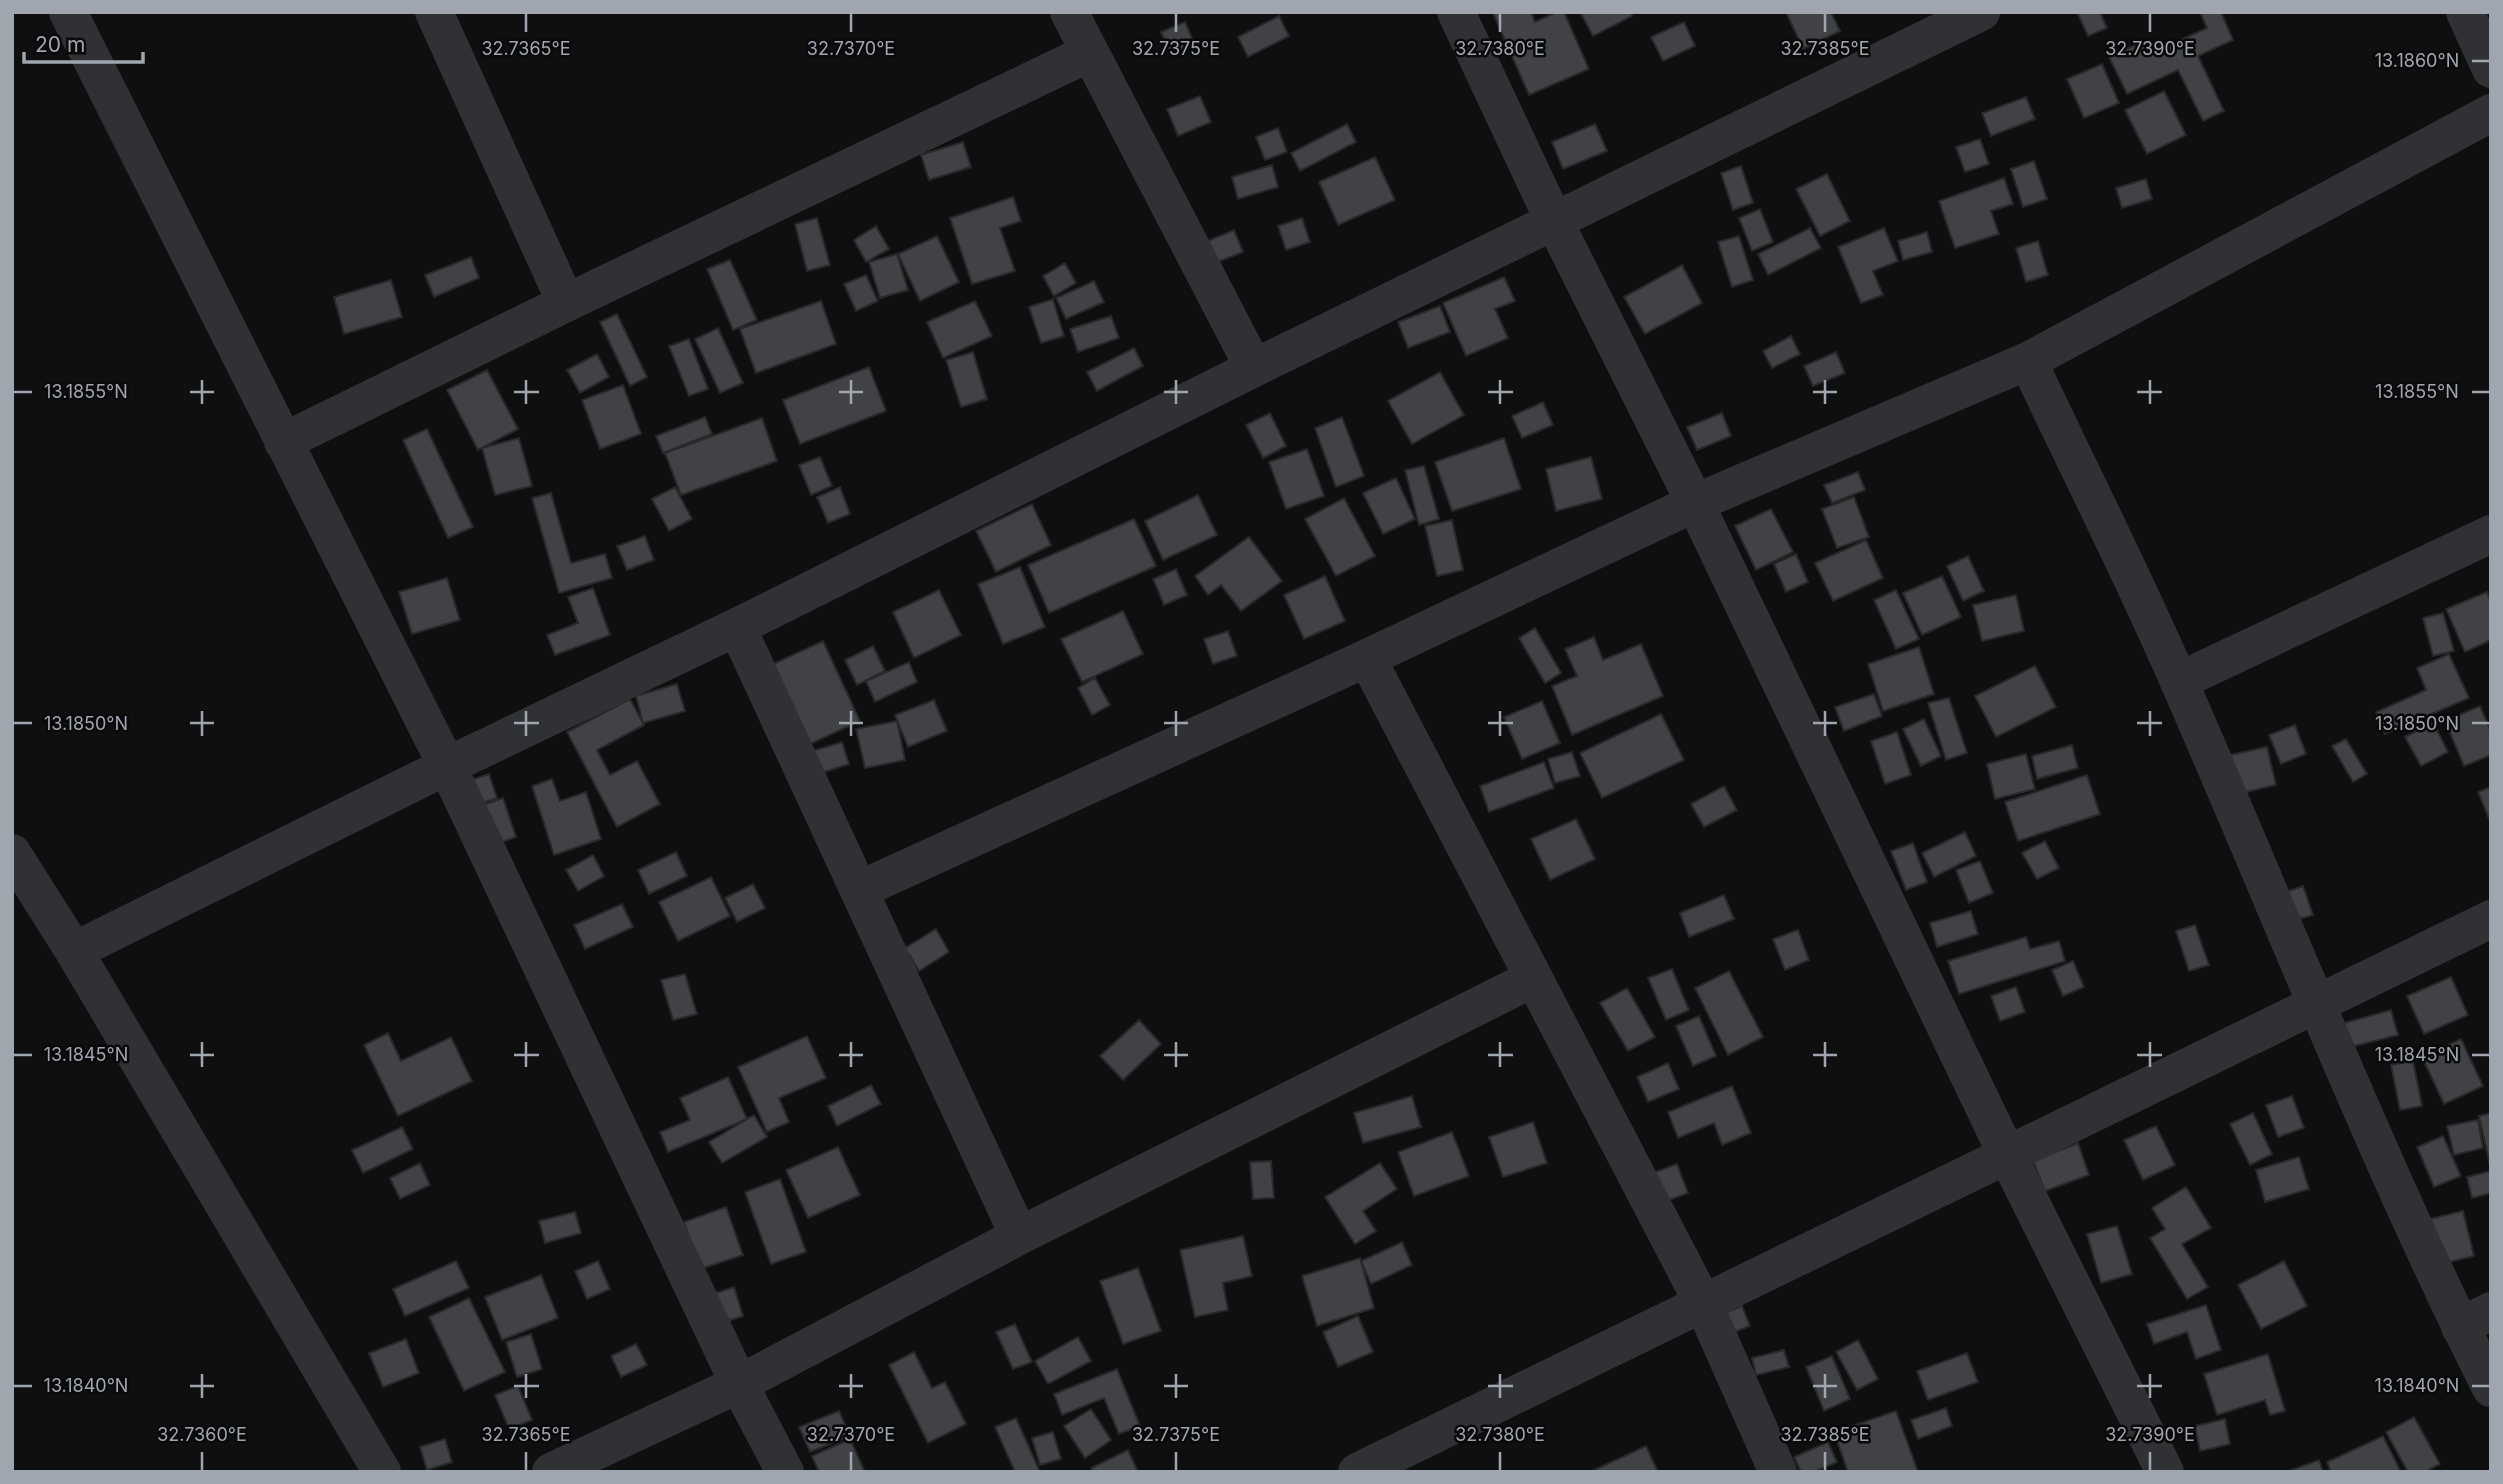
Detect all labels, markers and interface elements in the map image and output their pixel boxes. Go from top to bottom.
scale bar [24,21,144,65]
text: 20 m [35,32,85,57]
text: 32.7365°E [481,38,571,59]
text: 32.7370°E [807,38,895,59]
text: 32.7375°E [1132,38,1220,59]
text: 32.7380°E [1455,38,1545,59]
text: 32.7385°E [1780,38,1870,59]
text: 32.7390°E [2105,38,2195,59]
text: 13.1860°N [2375,50,2459,71]
text: 13.1855°N [44,381,128,402]
text: 13.1855°N [2375,381,2459,402]
text: 13.1850°N [44,713,128,734]
text: 13.1850°N [2375,713,2459,734]
text: 13.1845°N [44,1044,128,1065]
text: 13.1845°N [2375,1044,2459,1065]
text: 13.1840°N [44,1375,128,1396]
text: 13.1840°N [2375,1375,2459,1396]
text: 32.7360°E [157,1424,247,1445]
text: 32.7365°E [481,1424,571,1445]
text: 32.7370°E [807,1424,895,1445]
text: 32.7375°E [1132,1424,1220,1445]
text: 32.7380°E [1455,1424,1545,1445]
text: 32.7385°E [1780,1424,1870,1445]
text: 32.7390°E [2105,1424,2195,1445]

